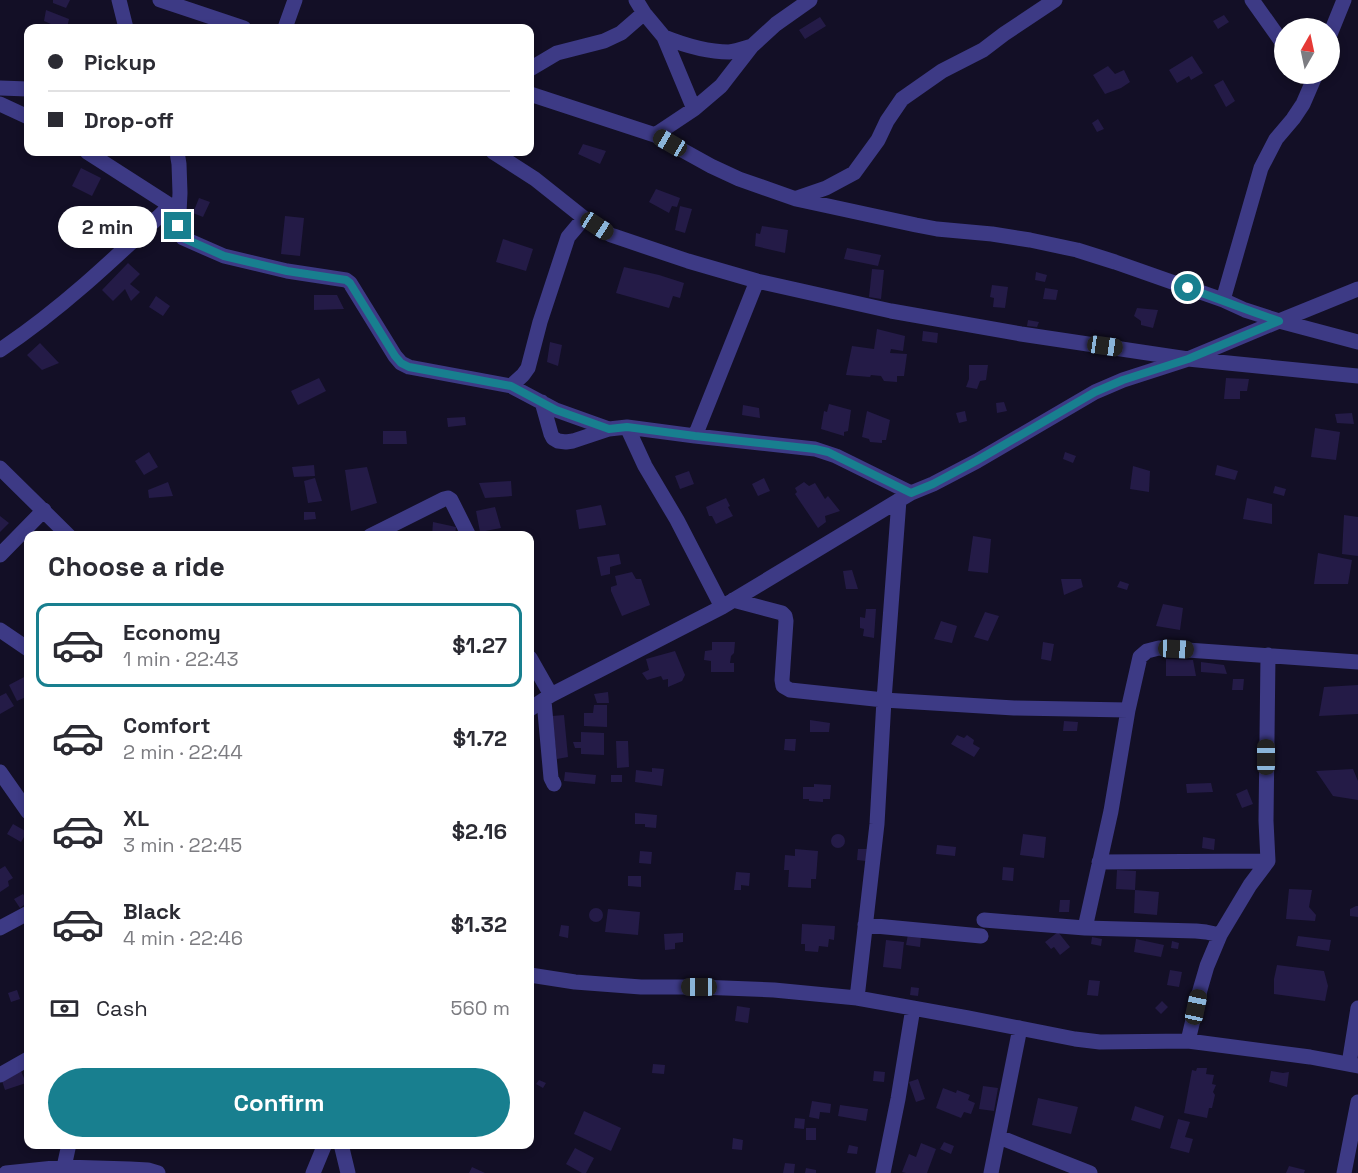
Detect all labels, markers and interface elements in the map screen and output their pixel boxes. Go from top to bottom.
north arrow [1274,18,1340,84]
map controls [1274,18,1340,84]
text: Pickup [84,48,156,76]
text: Drop-off [84,106,174,134]
car [650,126,690,160]
callout: 2 min [58,205,157,247]
car [577,209,617,243]
route end [164,212,191,239]
text: 2 min [82,214,133,240]
route start [1174,274,1201,301]
car [1086,335,1124,357]
text: Choose a ride [48,549,225,584]
icon: car [51,618,105,672]
text: Economy [123,618,221,646]
text: $1.27 [452,631,507,659]
car [1158,639,1194,659]
text: 1 min · 22:43 [123,646,239,672]
icon: car [51,711,105,765]
text: Comfort [123,711,211,739]
text: $1.72 [453,724,507,752]
text: 2 min · 22:44 [123,739,243,765]
car [1257,739,1275,775]
icon: car [51,804,105,858]
text: XL [123,804,149,832]
text: $2.16 [452,817,507,845]
text: 3 min · 22:45 [123,832,242,858]
icon: car [51,897,105,951]
text: Black [123,897,181,925]
text: $1.32 [451,910,507,938]
text: 4 min · 22:46 [123,925,243,951]
car [681,978,717,996]
car [1183,988,1209,1026]
icon: cash [48,992,81,1025]
text: Cash [96,994,148,1022]
text: 560 m [451,995,510,1021]
button: Confirm [48,1068,510,1137]

